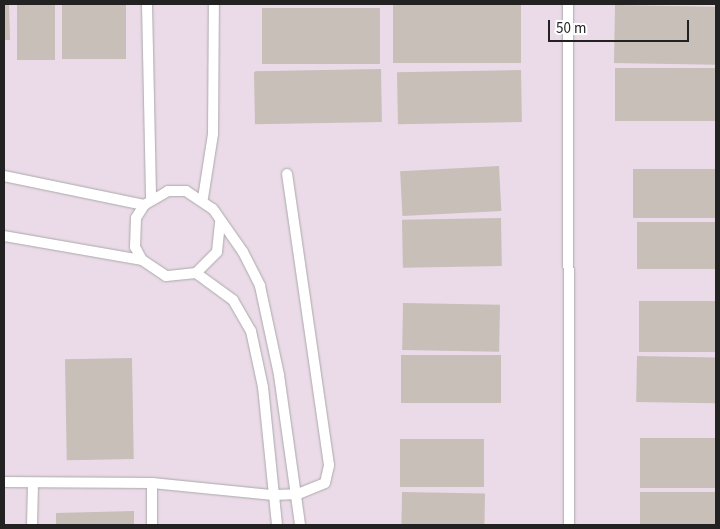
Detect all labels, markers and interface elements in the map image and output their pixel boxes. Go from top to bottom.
scale bar [550,10,691,42]
text: 50 m [556,18,586,39]

